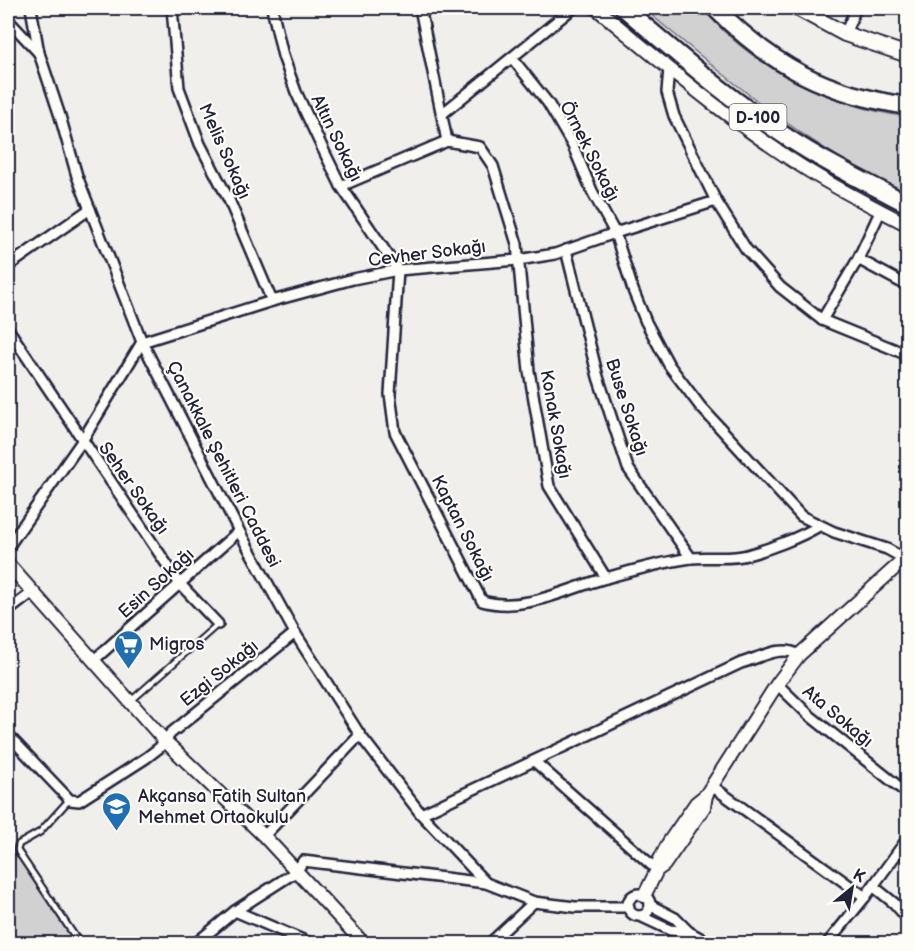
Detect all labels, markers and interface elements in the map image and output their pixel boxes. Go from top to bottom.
street label: Altın Sokağı [307,91,367,185]
street label: Örnek Sokağı [555,97,625,205]
street label: Melis Sokağı [194,100,255,202]
road number: D-100 [730,104,786,130]
street label: Cevher Sokağı [367,236,487,271]
street label: Buse Sokağı [601,356,652,458]
street label: Çanakkale Şehitleri Caddesi [162,358,285,571]
street label: Konak Sokağı [536,368,575,480]
street label: Seher Sokağı [94,438,173,538]
street label: Kaptan Sokağı [427,472,498,585]
street label: Esin Sokağı [114,544,198,623]
supermarket icon: Migros [112,628,144,670]
place label: Migros [149,634,204,655]
street label: Ezgi Sokağı [176,636,262,711]
street label: Ata Sokağı [798,681,877,752]
place label: Akçansa Fatih Sultan Mehmet Ortaokulu [138,786,306,828]
school or university icon: Akçansa Fatih Sultan Mehmet Ortaokulu [101,790,133,832]
north arrow [822,858,882,918]
text: K [849,865,868,887]

